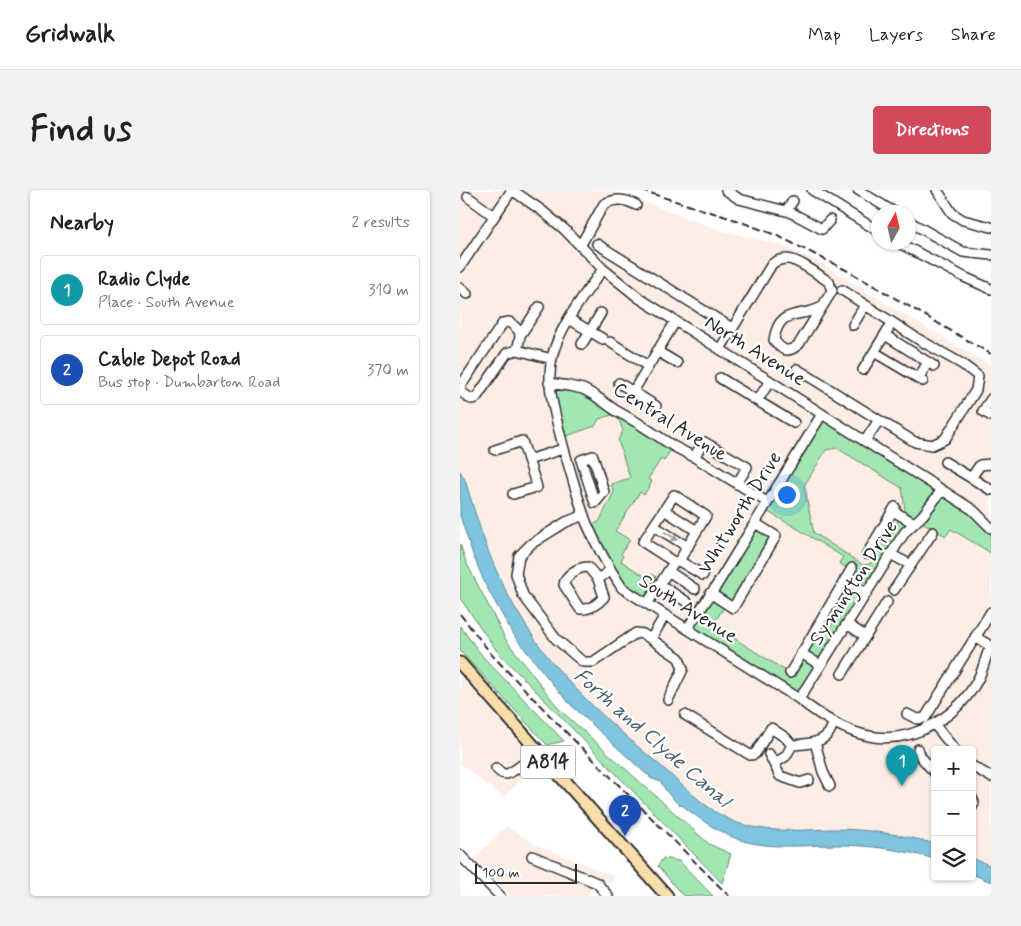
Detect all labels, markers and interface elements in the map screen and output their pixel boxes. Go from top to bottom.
text: Gridwalk [25,19,115,50]
text: Map [808,23,841,47]
text: Layers [869,23,923,47]
text: Share [951,23,996,47]
button: Directions [873,106,991,154]
text: Find us [30,107,132,153]
north arrow [871,205,916,250]
text: Nearby [50,209,114,237]
text: 2 results [352,212,410,233]
text: Radio Clyde [98,267,190,292]
text: 1 [63,280,71,301]
text: 310 m [368,280,409,301]
text: Place · South Avenue [98,292,235,313]
street label: North Avenue [699,309,811,393]
text: Cable Depot Road [98,347,241,372]
text: 2 [63,360,71,381]
text: 370 m [367,360,409,381]
text: Bus stop · Dumbarton Road [98,372,280,393]
street label: Central Avenue [608,376,732,468]
street label: Whitworth Drive [692,447,788,579]
your location [774,482,800,508]
street label: Symington Drive [803,515,906,652]
one-way arrow [663,532,677,542]
street label: South Avenue [634,568,743,650]
water label: Forth and Clyde Canal [568,662,738,816]
pin: 1 [886,745,918,786]
road number: A814 [521,746,576,778]
map controls [931,746,976,881]
button: + [931,746,976,791]
button: − [931,791,976,836]
pin: 2 [609,795,641,836]
button: layers [931,836,976,881]
scale bar [475,861,578,884]
text: 100 m [482,864,520,882]

